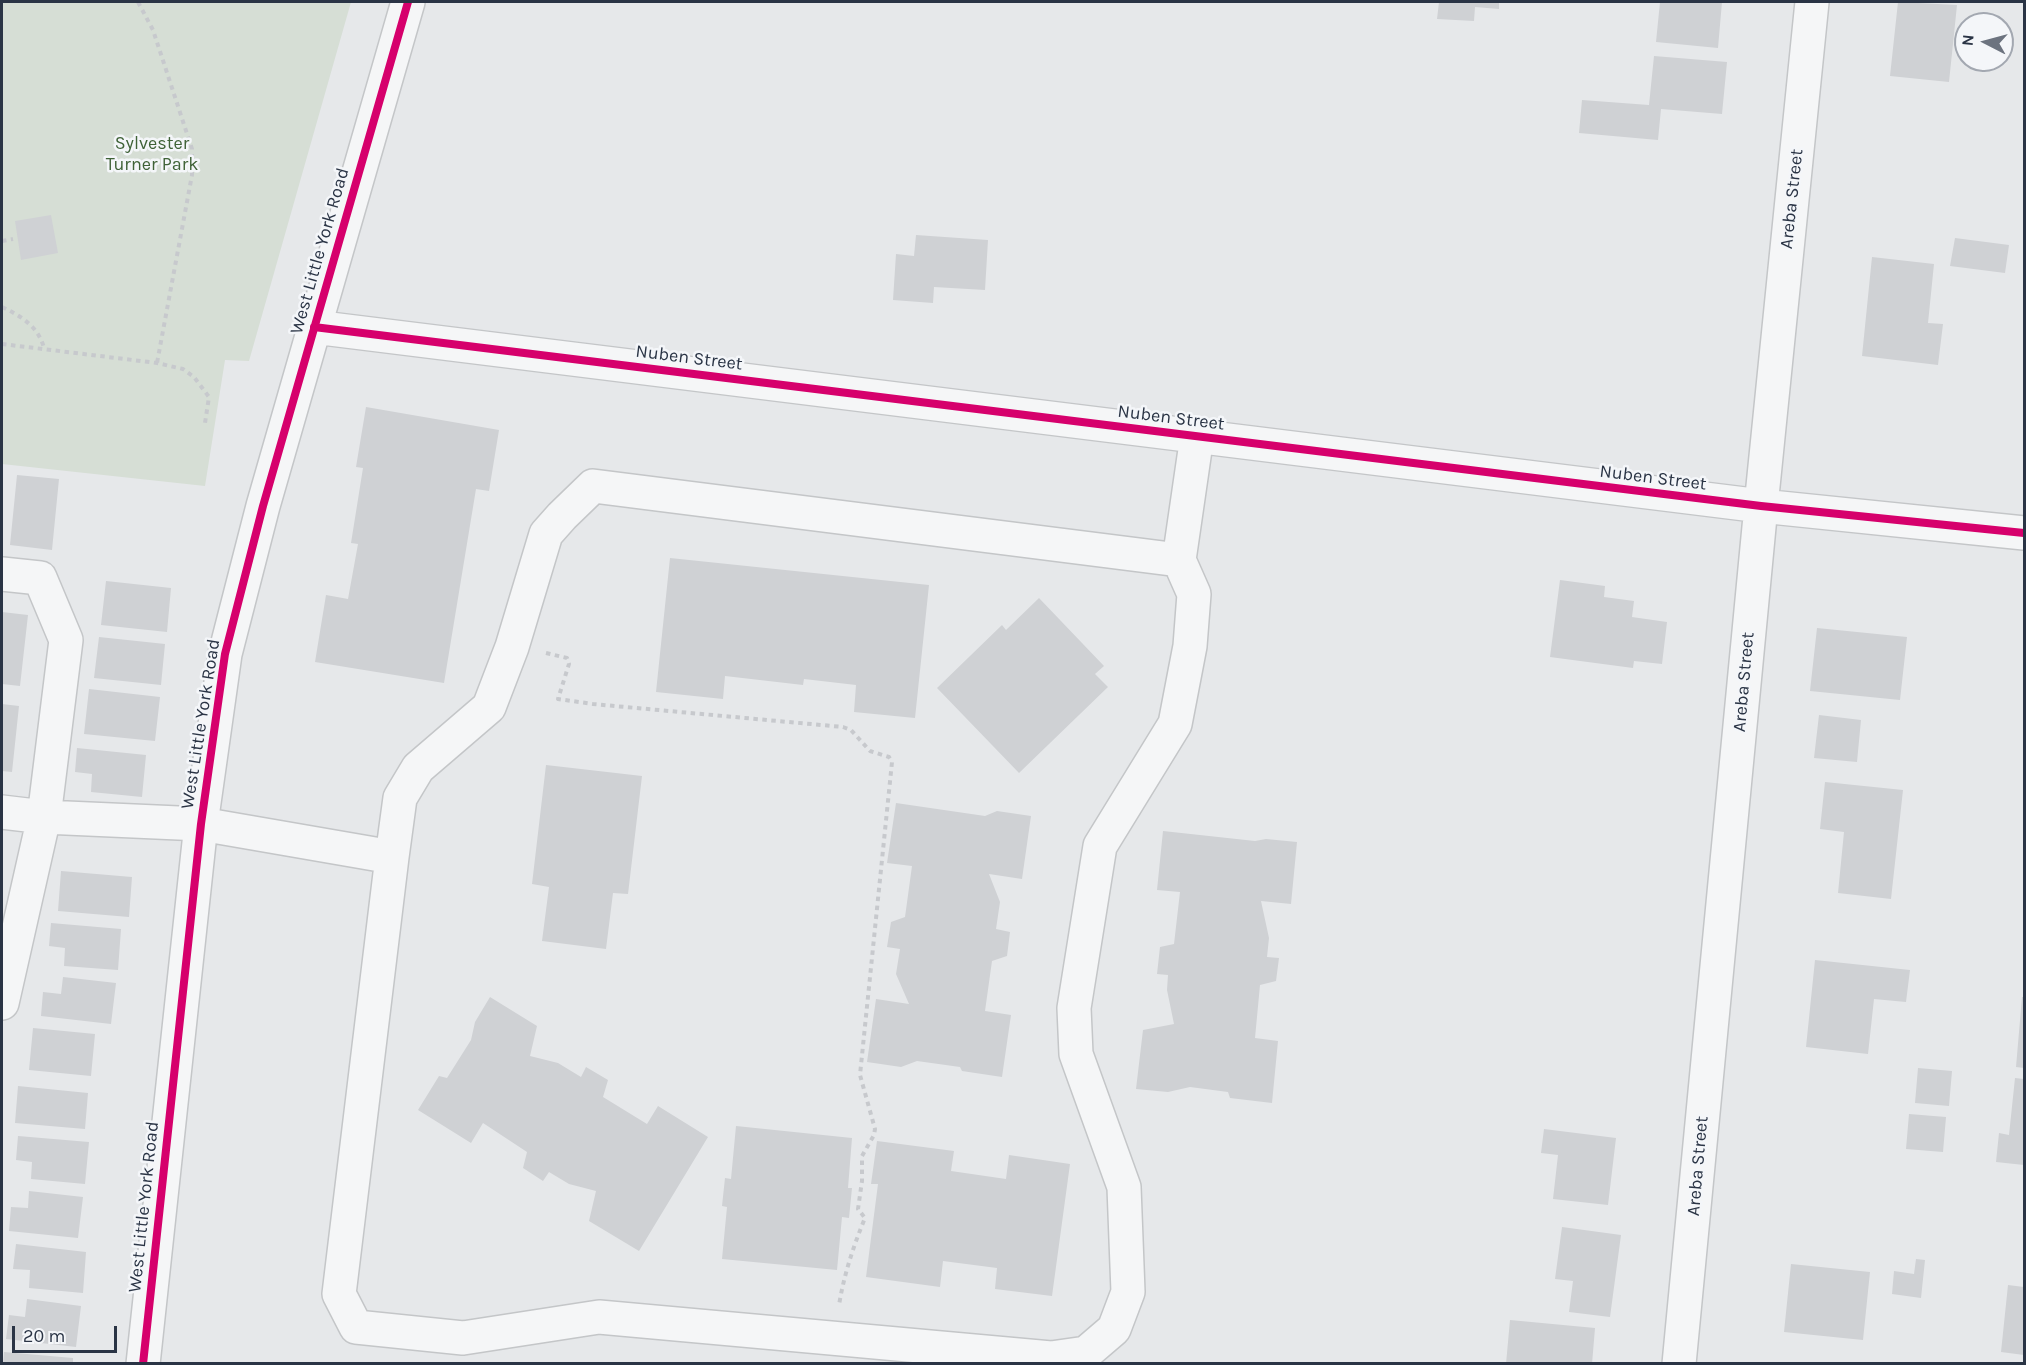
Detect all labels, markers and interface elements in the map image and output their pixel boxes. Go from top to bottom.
north arrow [1954,12,2014,72]
text: N [1958,34,1978,47]
park label: Sylvester Turner Park [106,133,198,176]
street label: Areba Street [1776,148,1808,250]
street label: West Little York Road [286,165,354,337]
street label: Nuben Street [634,341,744,375]
street label: Nuben Street [1116,401,1226,435]
street label: Nuben Street [1598,461,1708,495]
street label: Areba Street [1729,631,1759,733]
street label: West Little York Road [177,637,225,811]
street label: Areba Street [1683,1115,1713,1217]
street label: West Little York Road [124,1120,164,1294]
scale bar [15,1314,120,1352]
text: 20 m [23,1325,65,1347]

